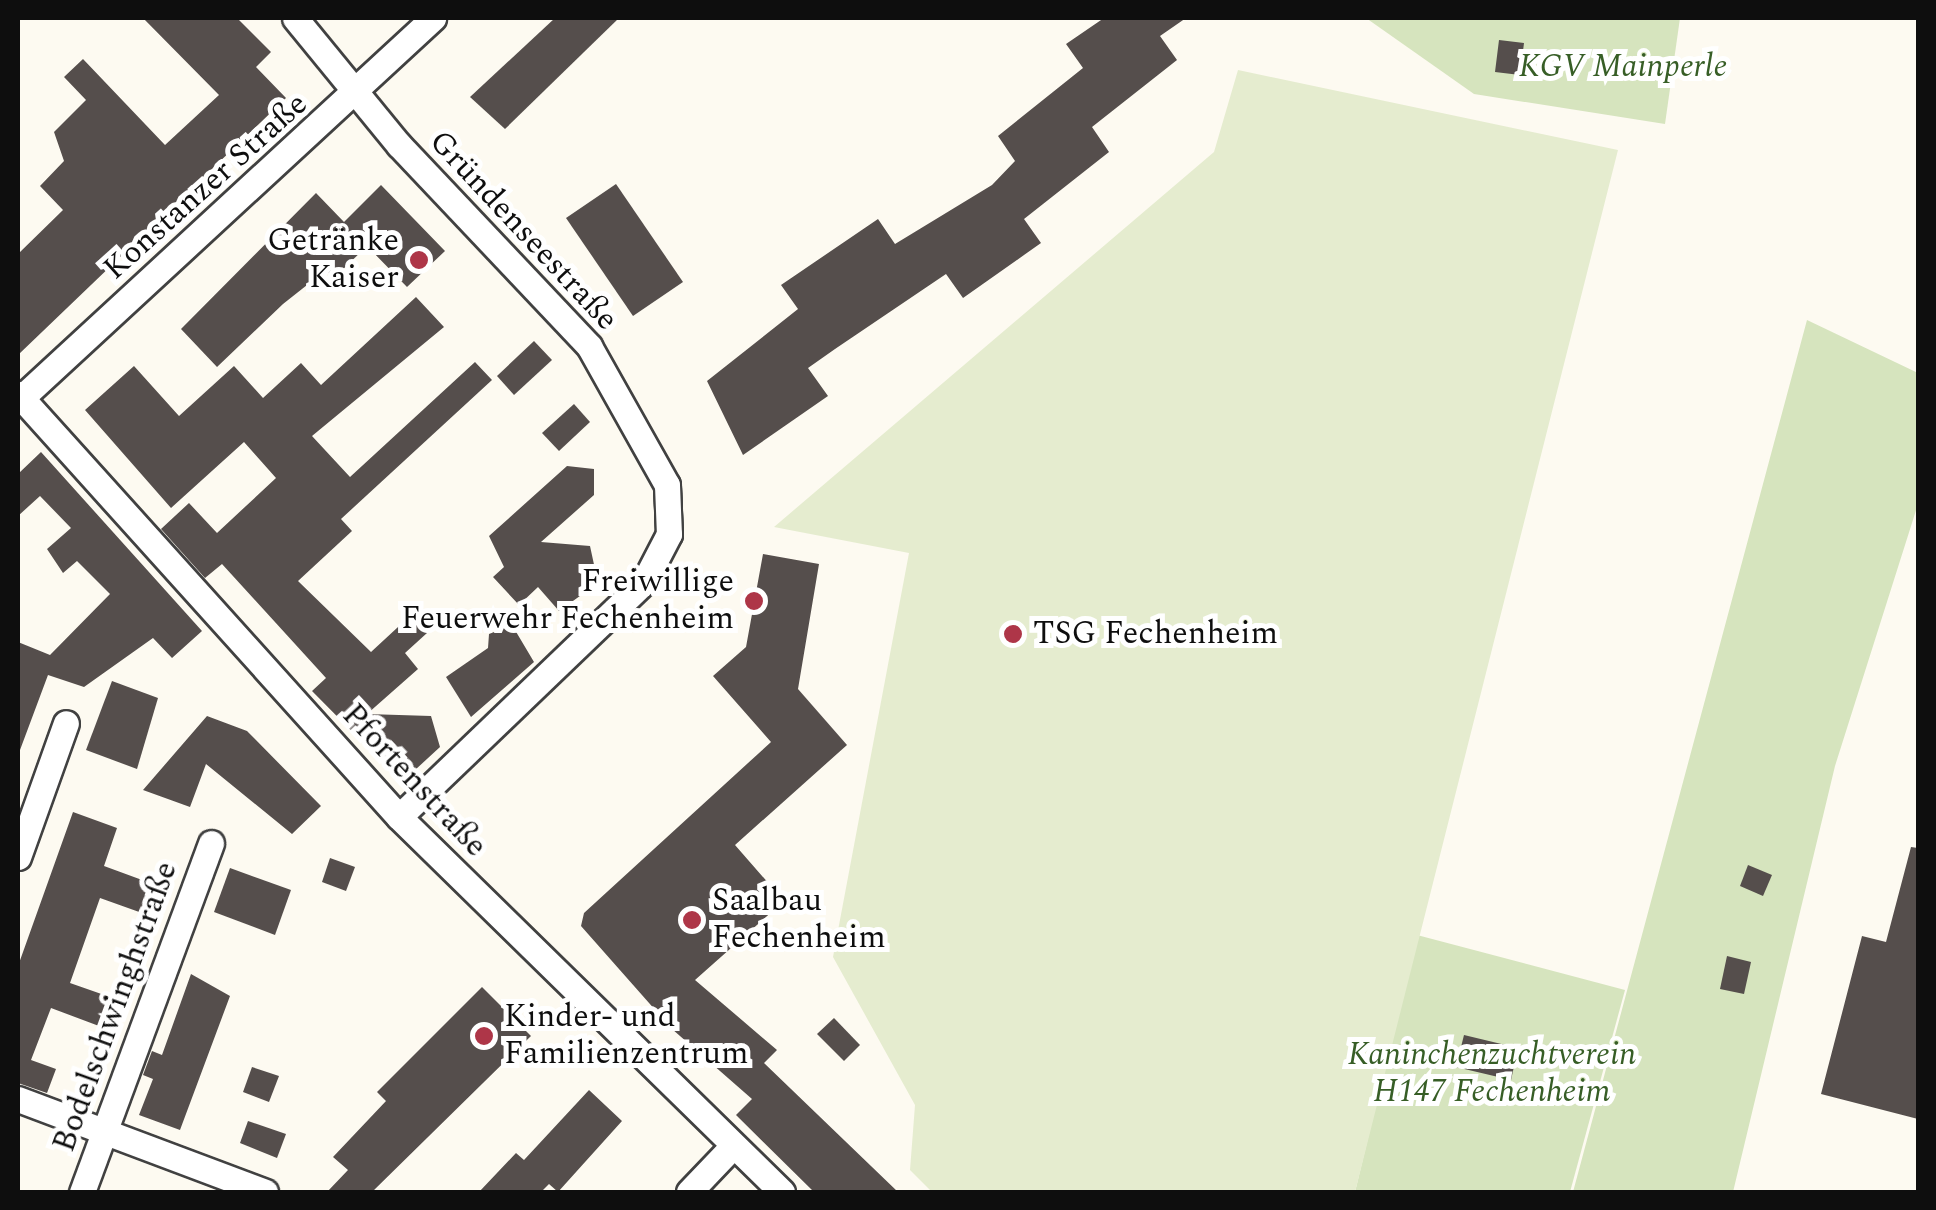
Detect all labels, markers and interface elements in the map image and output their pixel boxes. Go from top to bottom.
park label: KGV Mainperle [1519,48,1727,86]
street label: Konstanzer Straße [96,85,316,289]
street label: Gründenseestraße [421,123,625,339]
place label: Getränke Kaiser [267,223,399,298]
marker: Getränke Kaiser [408,249,430,271]
place label: Freiwillige Feuerwehr Fechenheim [401,564,734,639]
marker: Freiwillige Feuerwehr Fechenheim [743,590,765,612]
place label: TSG Fechenheim [1033,615,1278,653]
marker: TSG Fechenheim [1002,623,1024,645]
street label: Pfortenstraße [333,697,495,865]
street label: Bodelschwinghstraße [46,857,186,1157]
place label: Saalbau Fechenheim [712,883,886,958]
marker: Saalbau Fechenheim [681,909,703,931]
place label: Kinder- und Familienzentrum [504,999,748,1074]
marker: Kinder- und Familienzentrum [473,1025,495,1047]
park label: Kaninchenzuchtverein H147 Fechenheim [1348,1037,1636,1112]

